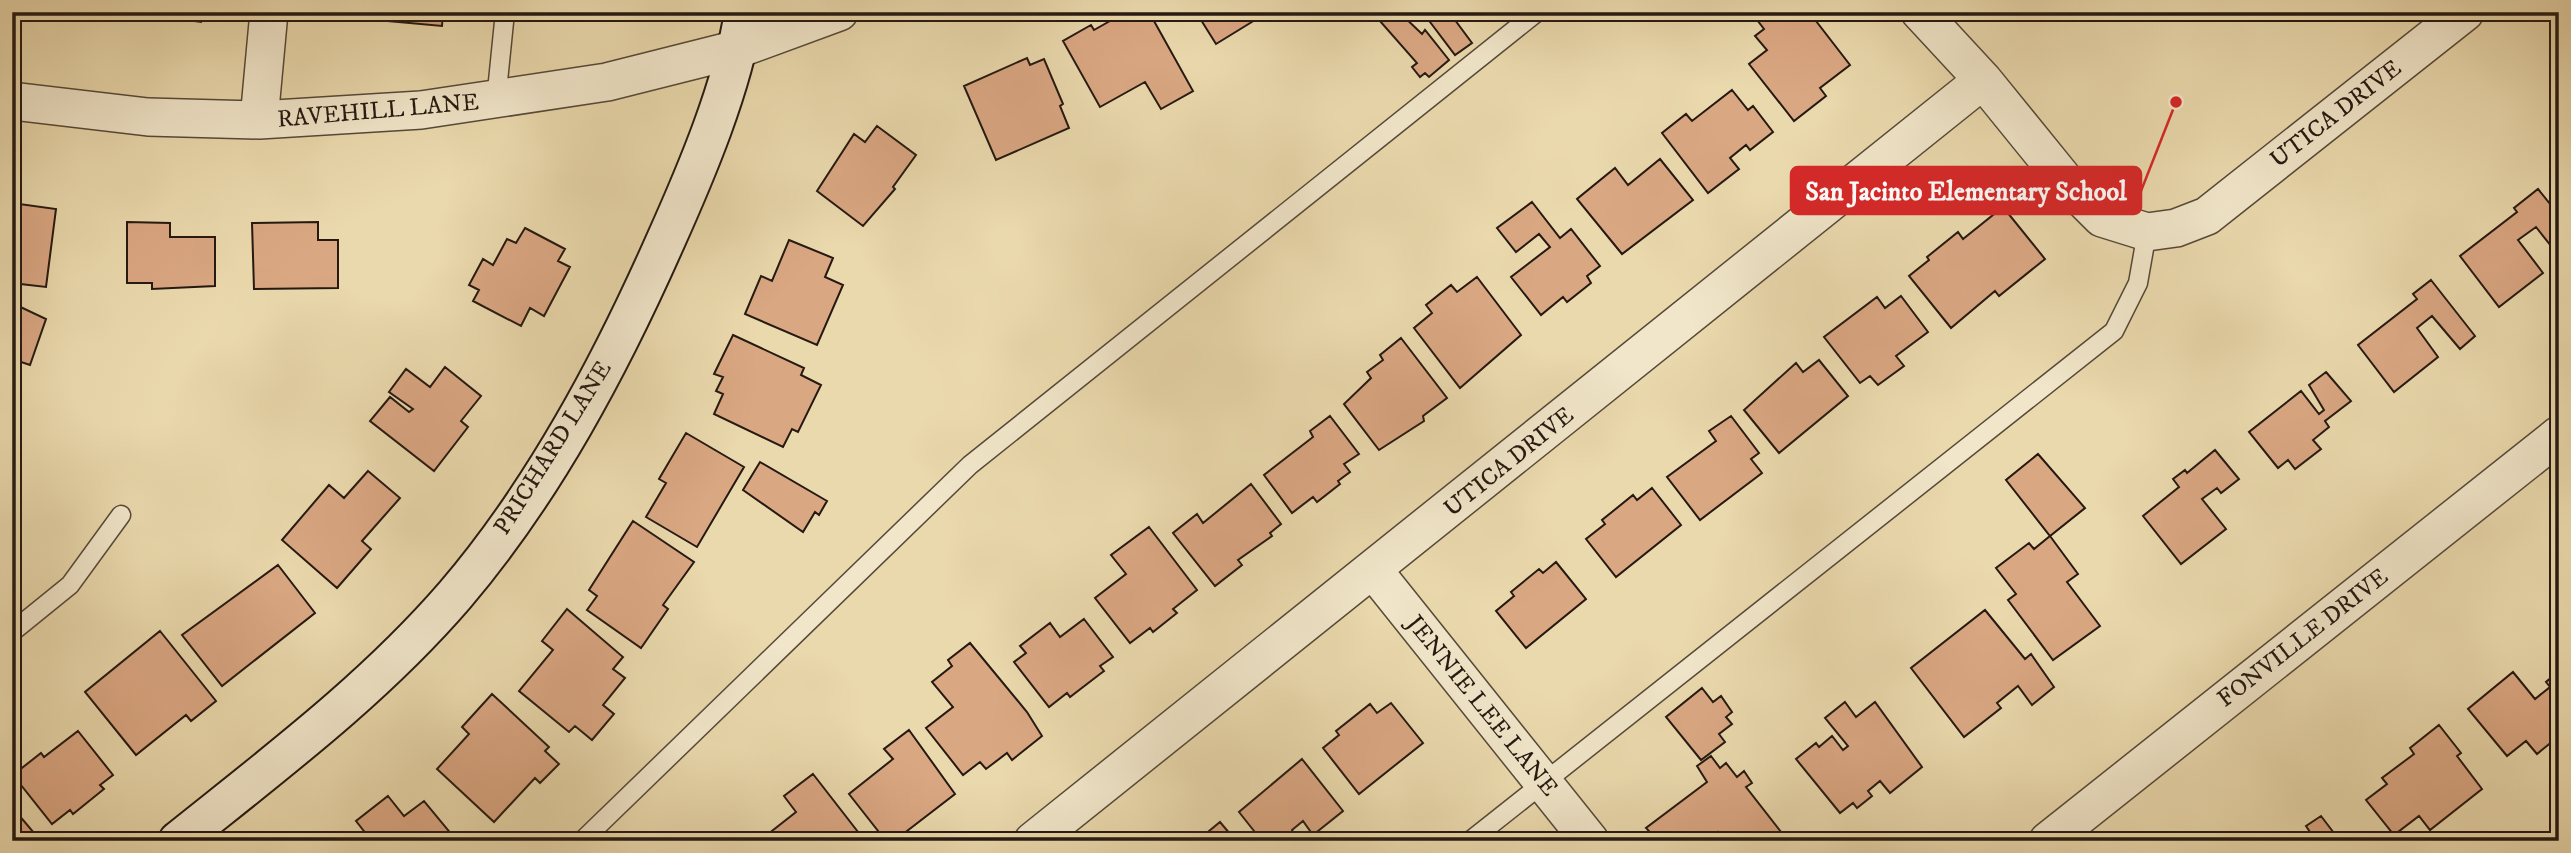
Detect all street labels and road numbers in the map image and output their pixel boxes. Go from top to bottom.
street label: UTICA DRIVE [2264,53,2408,175]
street label: RAVEHILL LANE [276,87,480,135]
street label: PRICHARD LANE [487,355,619,541]
street label: UTICA DRIVE [1438,400,1580,524]
street label: FONVILLE DRIVE [2212,562,2394,714]
street label: JENNIE LEE LANE [1399,608,1564,803]

